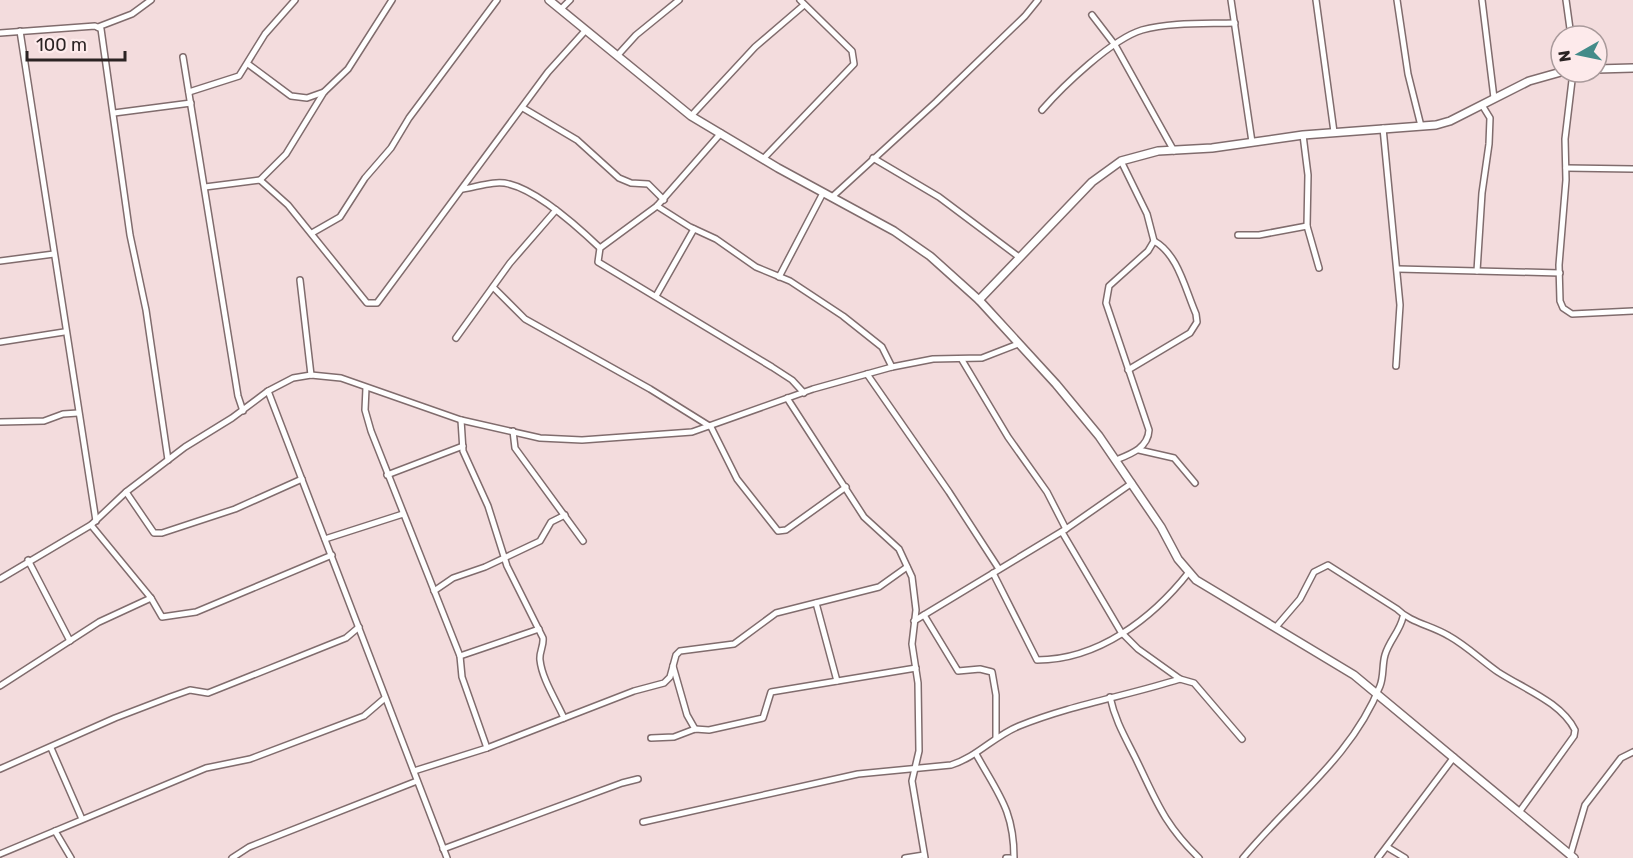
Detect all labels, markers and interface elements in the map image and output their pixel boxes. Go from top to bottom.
scale bar [27,24,124,62]
north arrow [1549,24,1609,84]
text: 100 m [36,34,87,56]
text: N [1554,49,1575,63]

